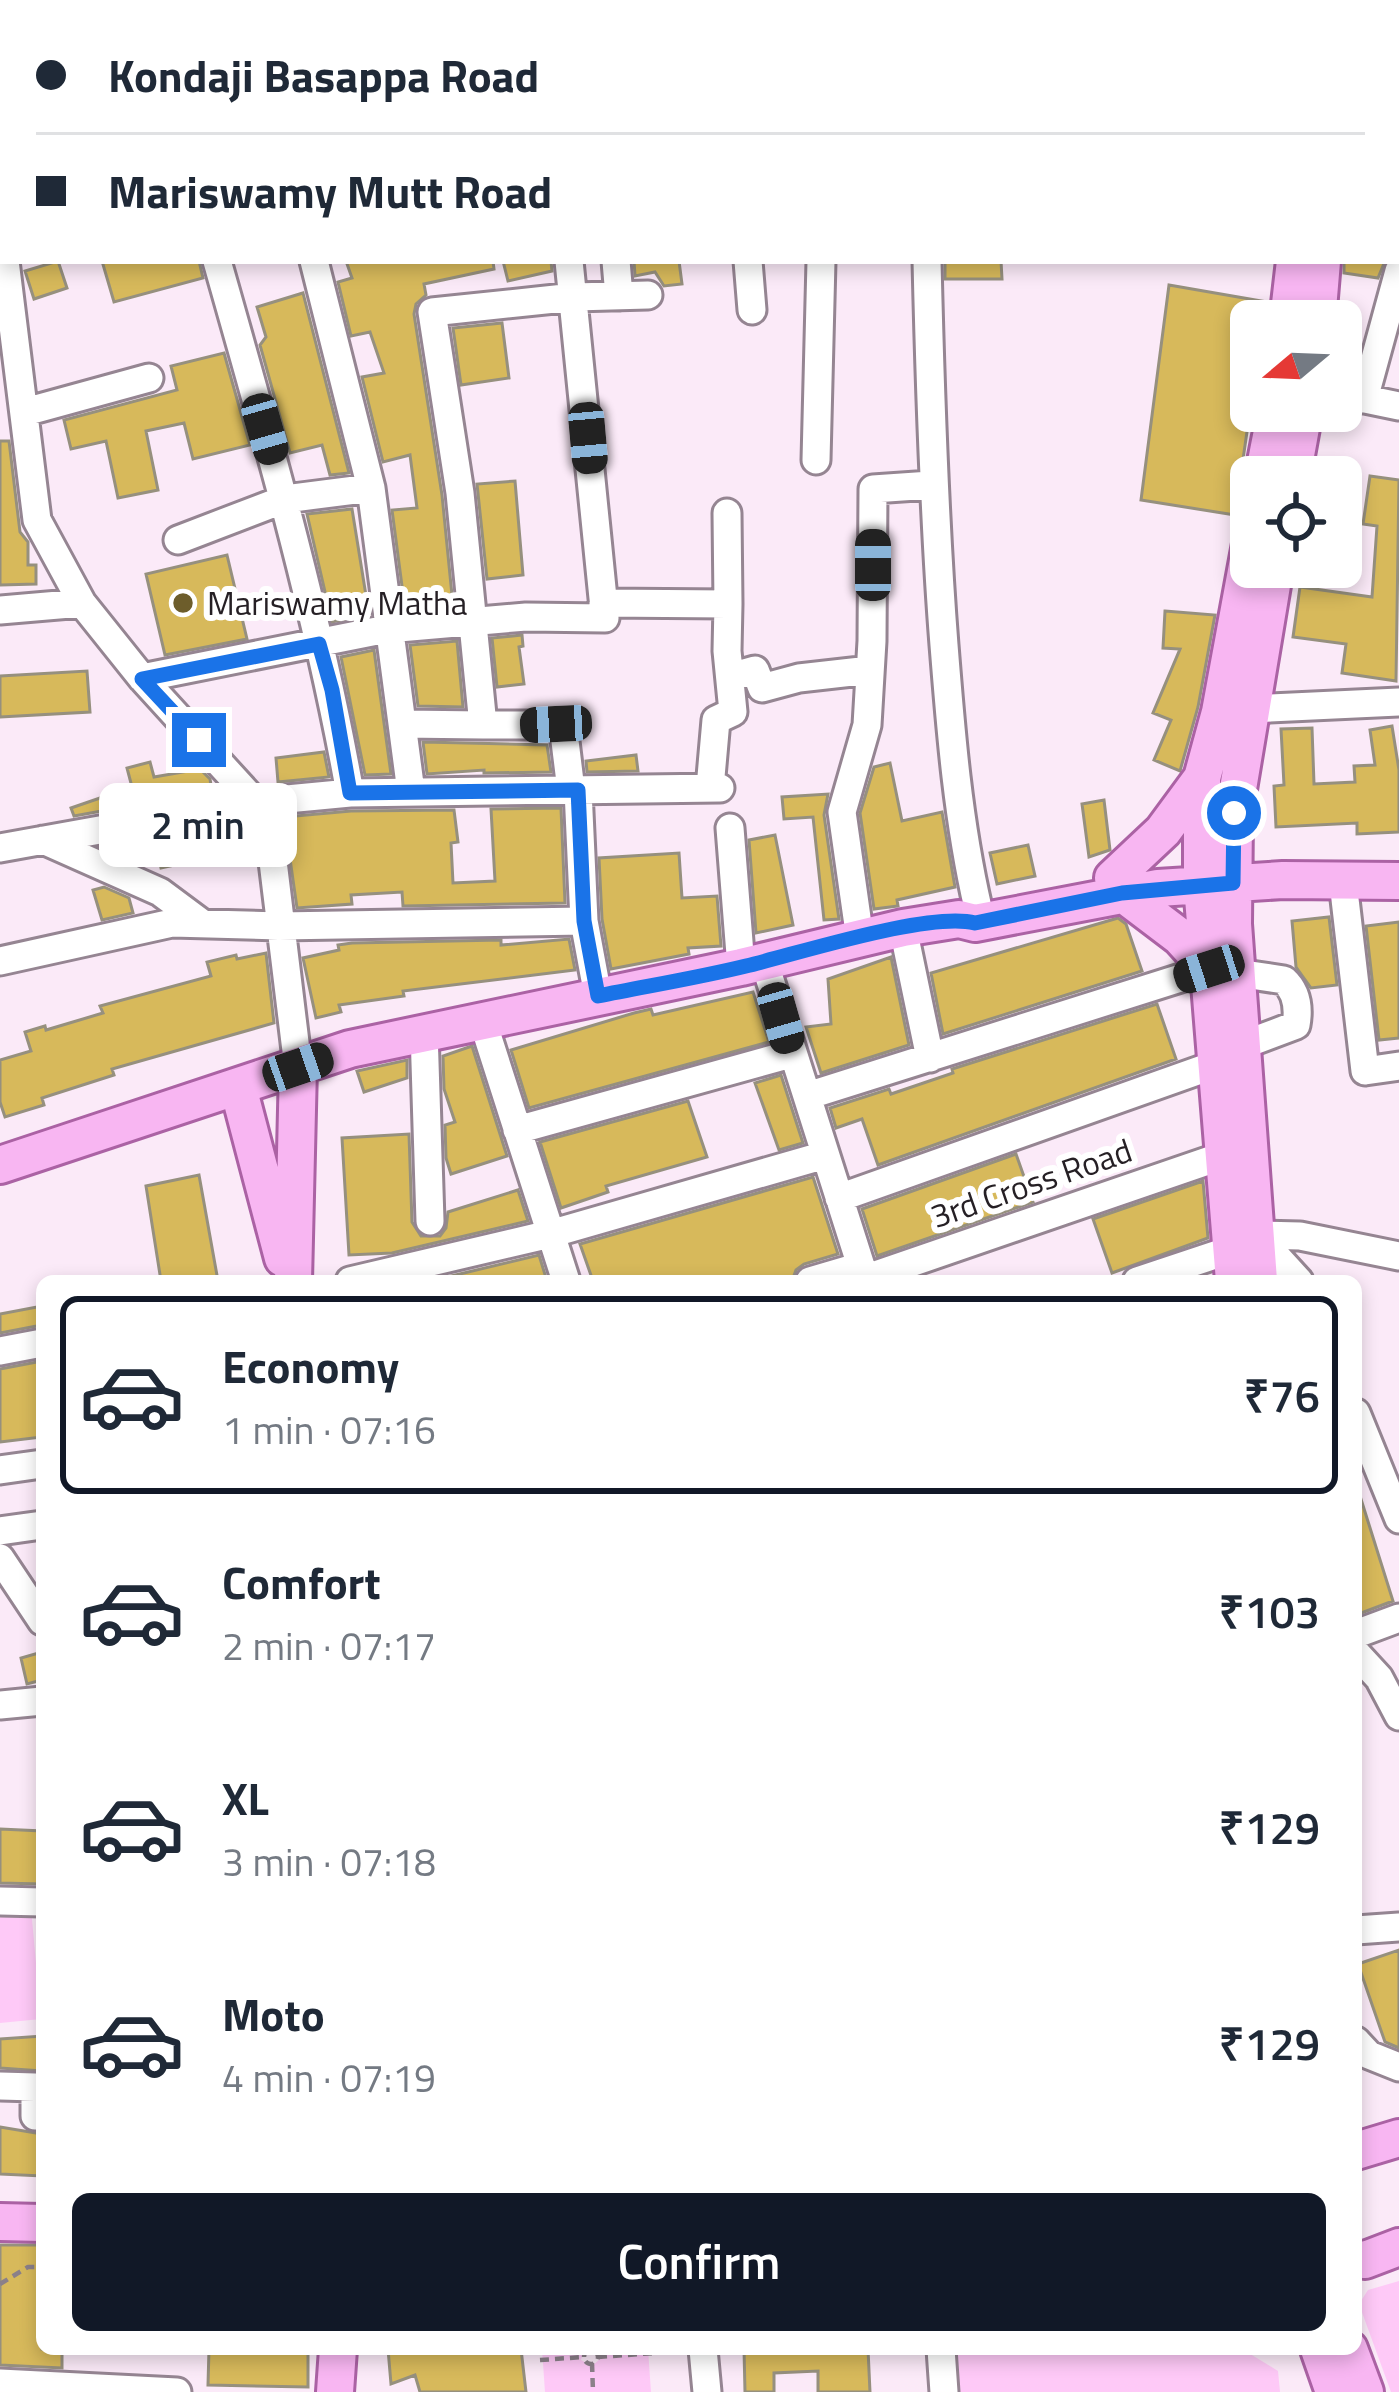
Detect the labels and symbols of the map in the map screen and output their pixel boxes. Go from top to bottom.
north arrow [1230,300,1362,432]
car [238,389,292,469]
car [567,401,609,475]
car [855,529,891,601]
place label: Mariswamy Matha [207,578,467,628]
marker: Mariswamy Matha [170,590,196,616]
car [519,704,593,744]
route end [172,713,226,767]
callout: 2 min [100,782,298,866]
route start [1207,786,1261,840]
car [1169,941,1249,997]
car [754,978,808,1058]
car [258,1038,338,1096]
street label: 3rd Cross Road [924,1125,1138,1241]

